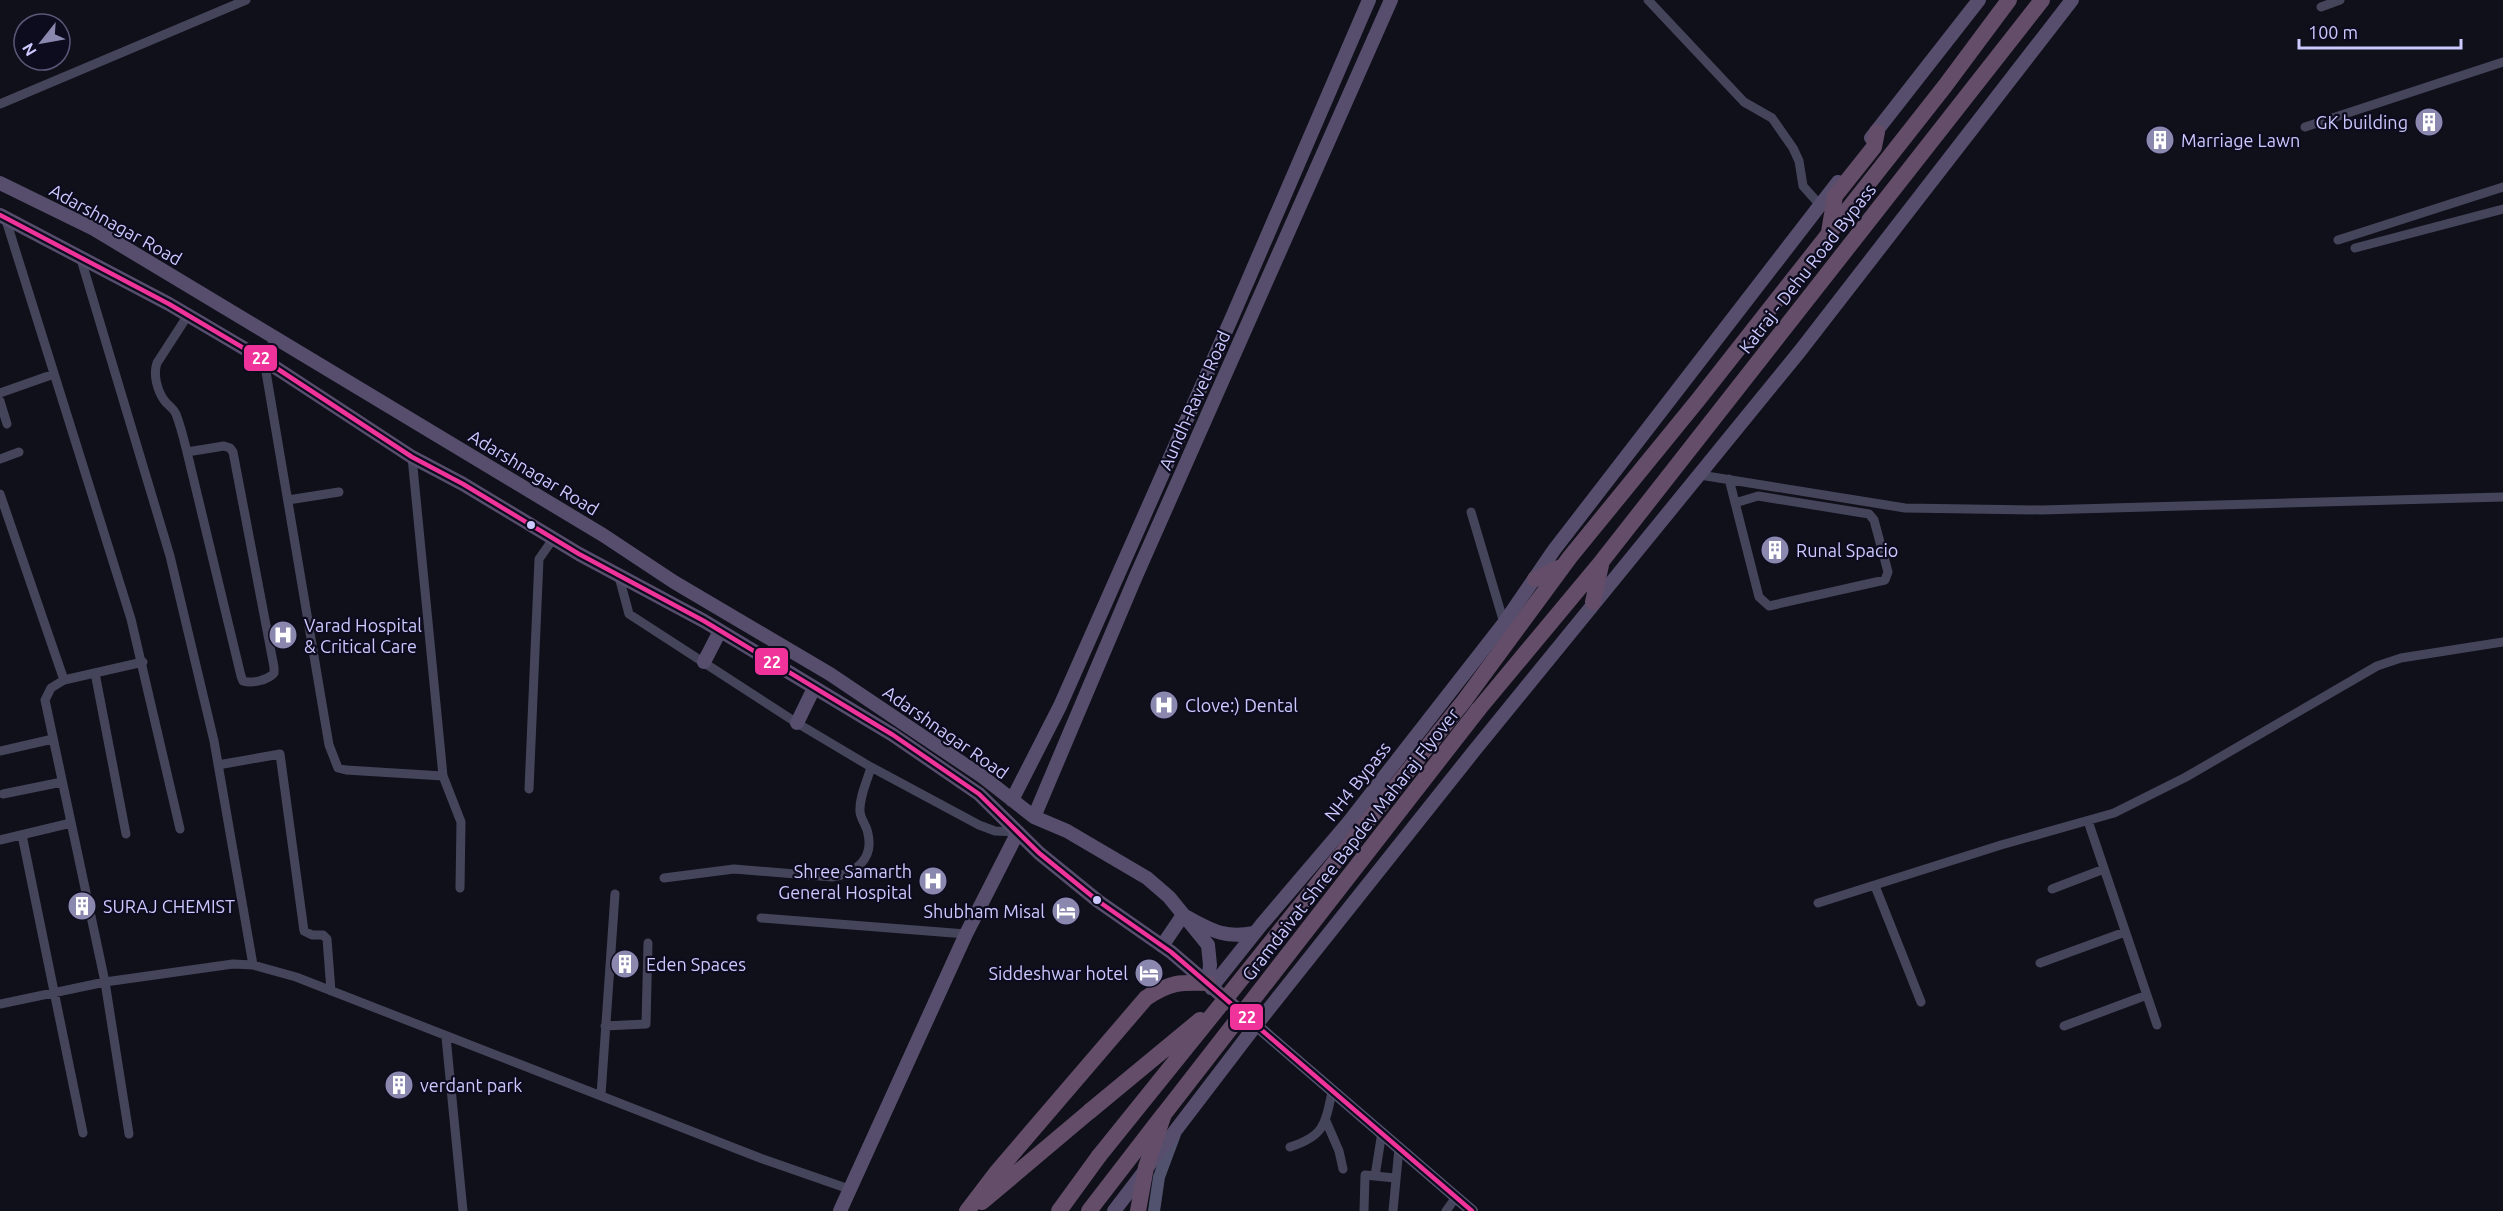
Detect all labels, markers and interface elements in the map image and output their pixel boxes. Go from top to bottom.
north arrow [12,12,72,72]
scale bar [2299,12,2461,50]
text: 100 m [2308,22,2358,42]
text: N [18,40,40,59]
building icon: GK building [2413,106,2445,138]
place label: GK building [2316,112,2408,132]
building icon: Marriage Lawn [2144,124,2176,156]
place label: Marriage Lawn [2181,130,2300,150]
street label: Adarshnagar Road [46,179,186,269]
street label: Katraj - Dehu Road Bypass [1735,179,1880,357]
street label: Aundh-Ravet Road [1154,327,1234,473]
line badge: 22 [243,344,278,372]
text: 22 [252,349,270,367]
street label: Adarshnagar Road [465,425,603,519]
unlabelled marker [525,519,537,531]
building icon: Runal Spacio [1759,534,1791,566]
place label: Runal Spacio [1796,540,1898,560]
place label: Varad Hospital & Critical Care [304,615,422,656]
hospital icon: Varad Hospital & Critical Care [267,619,299,651]
line badge: 22 [754,647,789,676]
text: 22 [763,653,781,671]
street label: Adarshnagar Road [880,681,1012,783]
hospital icon: Clove:) Dental [1148,689,1180,721]
place label: Clove:) Dental [1185,695,1298,716]
street label: Gramdaivat Shree Bapdev Maharaj Flyover [1238,704,1463,984]
street label: NH4 Bypass [1320,737,1394,825]
place label: Shree Samarth General Hospital [778,861,912,902]
hospital icon: Shree Samarth General Hospital [917,865,949,897]
building icon: SURAJ CHEMIST [66,890,98,922]
unlabelled marker [1091,894,1103,906]
hotel icon: Shubham Misal [1050,895,1082,927]
place label: SURAJ CHEMIST [103,896,235,916]
place label: Shubham Misal [924,901,1045,921]
building icon: Eden Spaces [609,948,641,980]
place label: Eden Spaces [646,954,746,974]
hotel icon: Siddeshwar hotel [1133,957,1165,989]
place label: Siddeshwar hotel [988,963,1128,983]
line badge: 22 [1229,1003,1264,1031]
text: 22 [1238,1008,1256,1026]
building icon: verdant park [383,1069,415,1101]
place label: verdant park [420,1075,522,1095]

